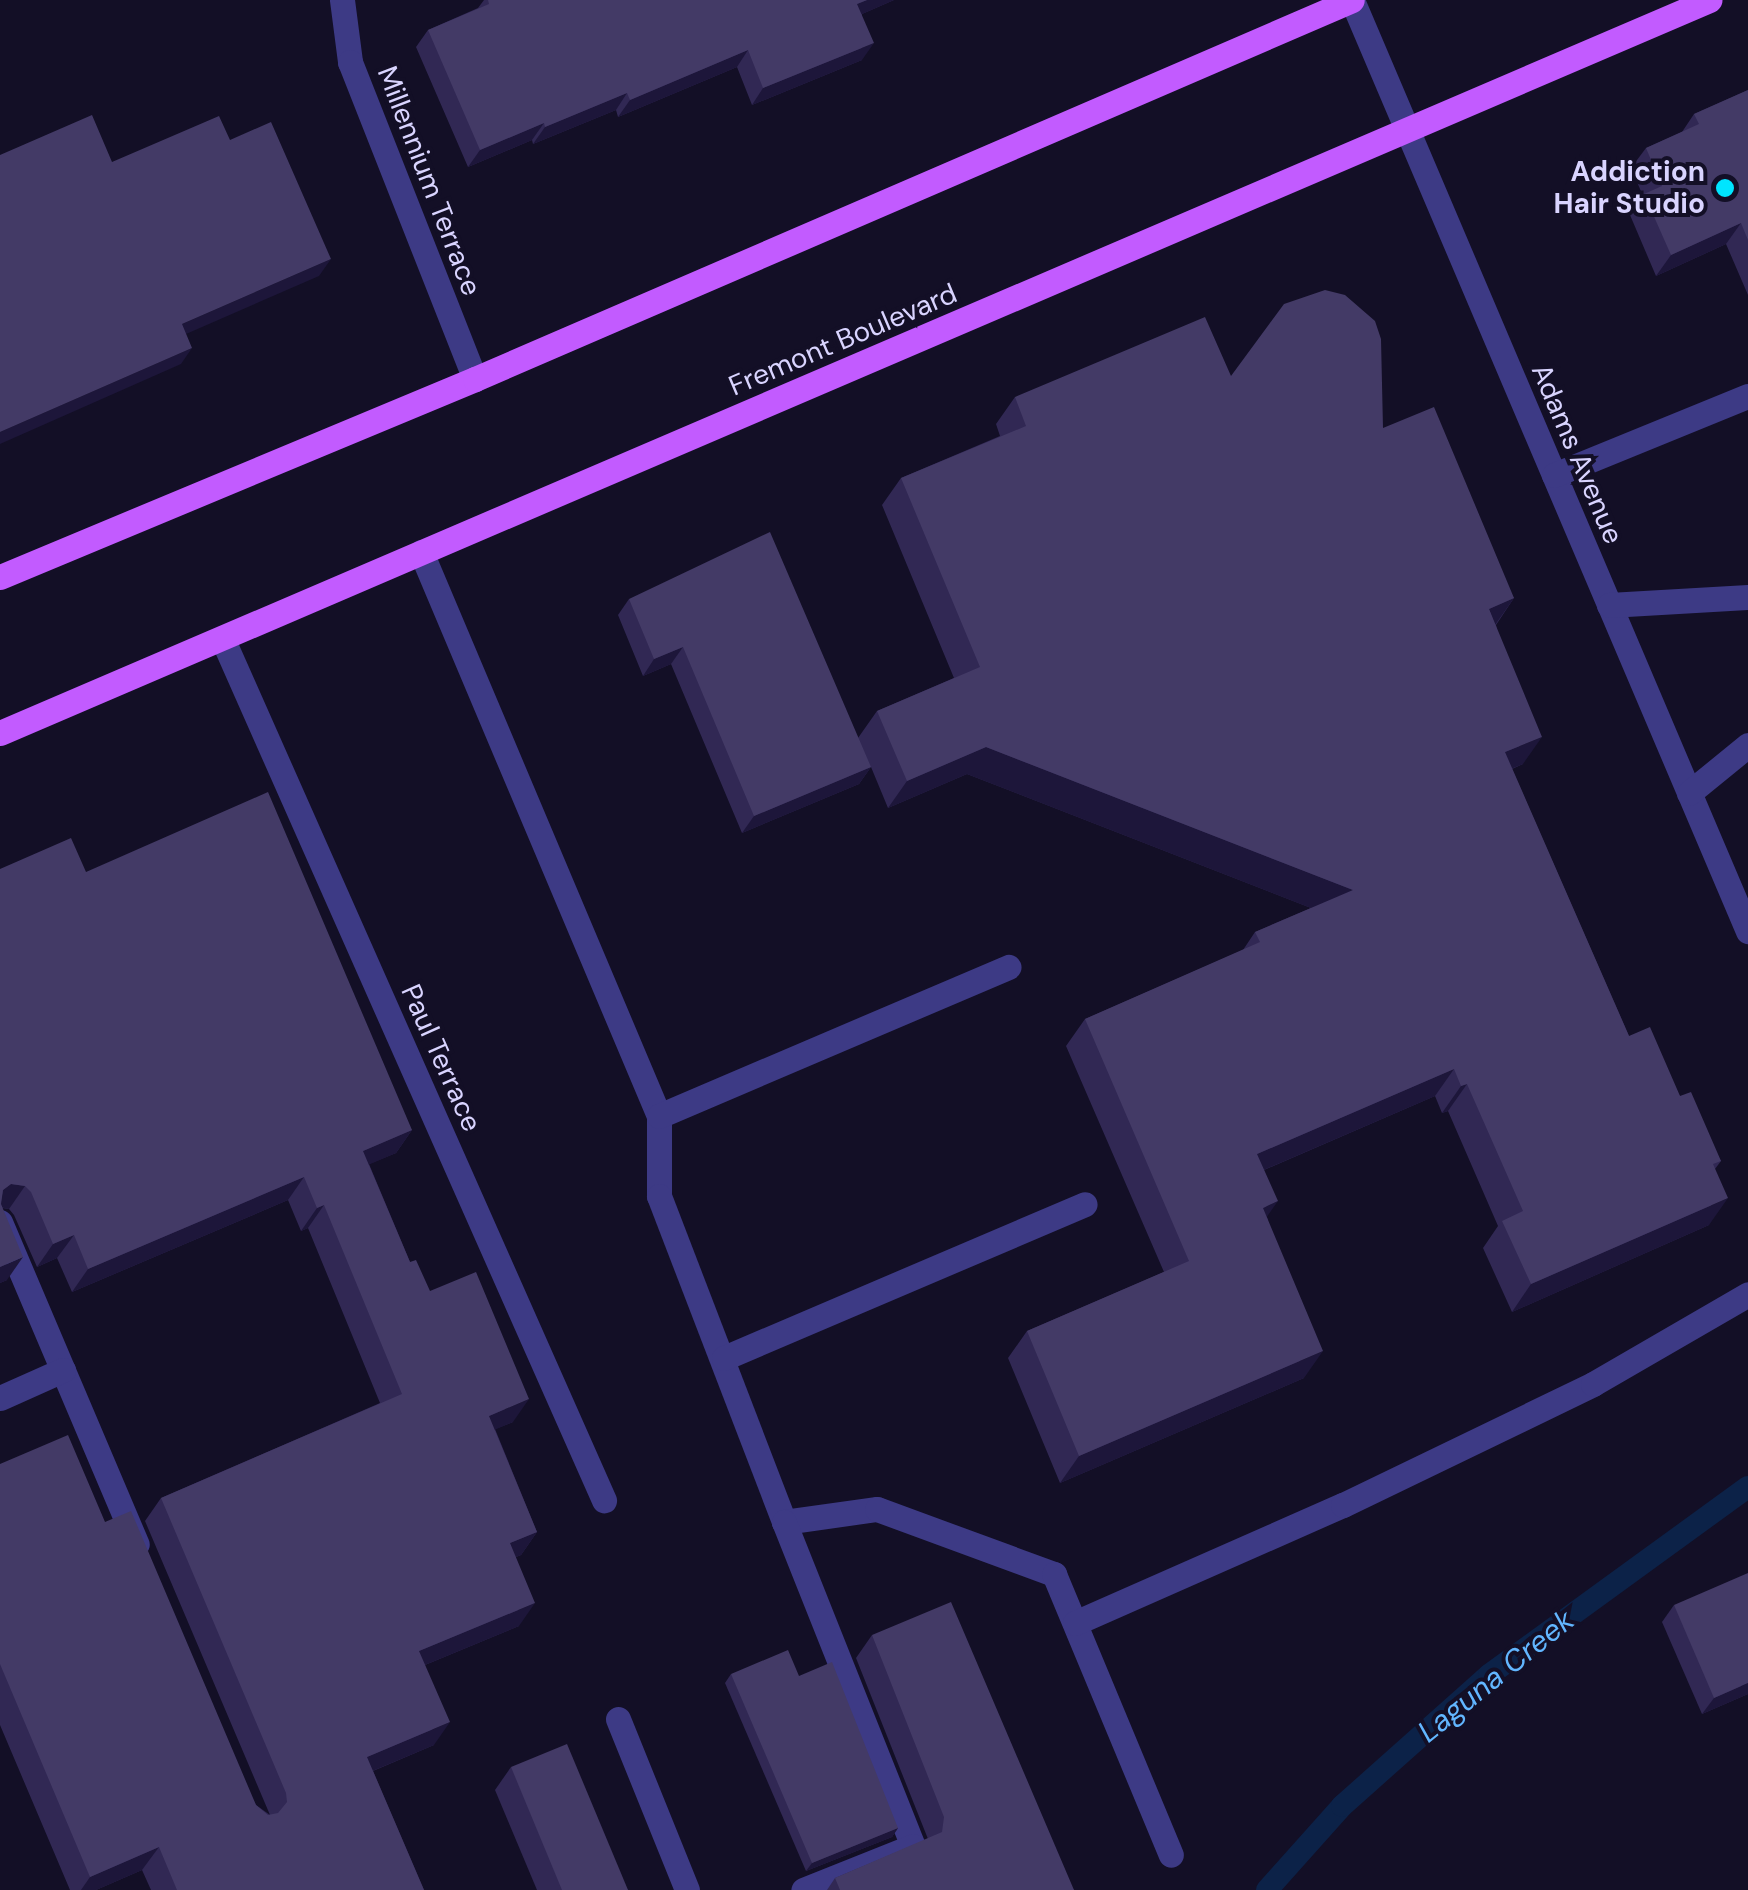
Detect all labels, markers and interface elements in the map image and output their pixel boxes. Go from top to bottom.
street label: Millennium Terrace [370,62,488,300]
place label: Addiction Hair Studio [1554,155,1705,221]
marker: Addiction Hair Studio [1714,177,1736,199]
street label: Fremont Boulevard [724,277,962,403]
street label: Adams Avenue [1524,359,1630,549]
street label: Paul Terrace [394,979,488,1137]
water label: Laguna Creek [1411,1602,1581,1750]

